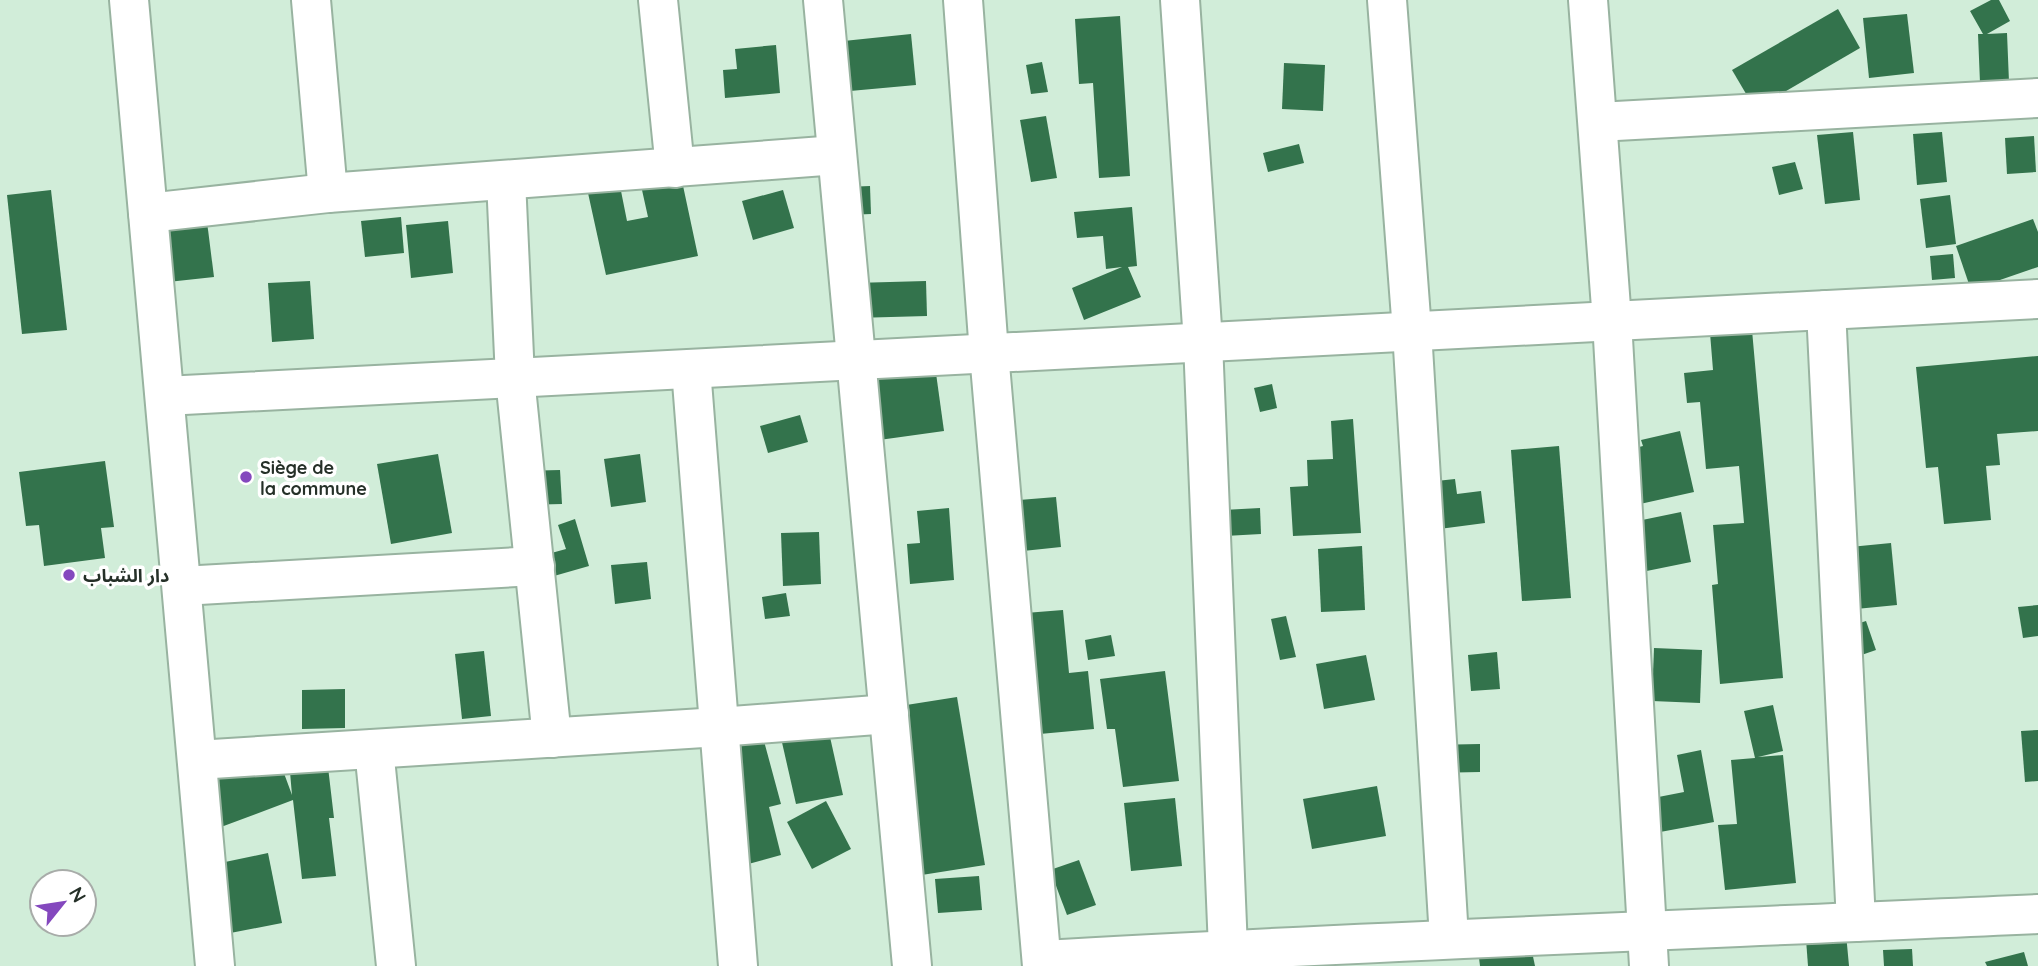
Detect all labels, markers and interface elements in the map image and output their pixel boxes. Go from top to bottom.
place label: Siège de la commune [260,456,367,500]
marker: Siège de la commune [238,469,254,485]
place label: دار الشباب [83,564,169,587]
marker: دار الشباب [61,567,77,583]
north arrow [28,868,98,938]
text: N [64,882,92,907]

